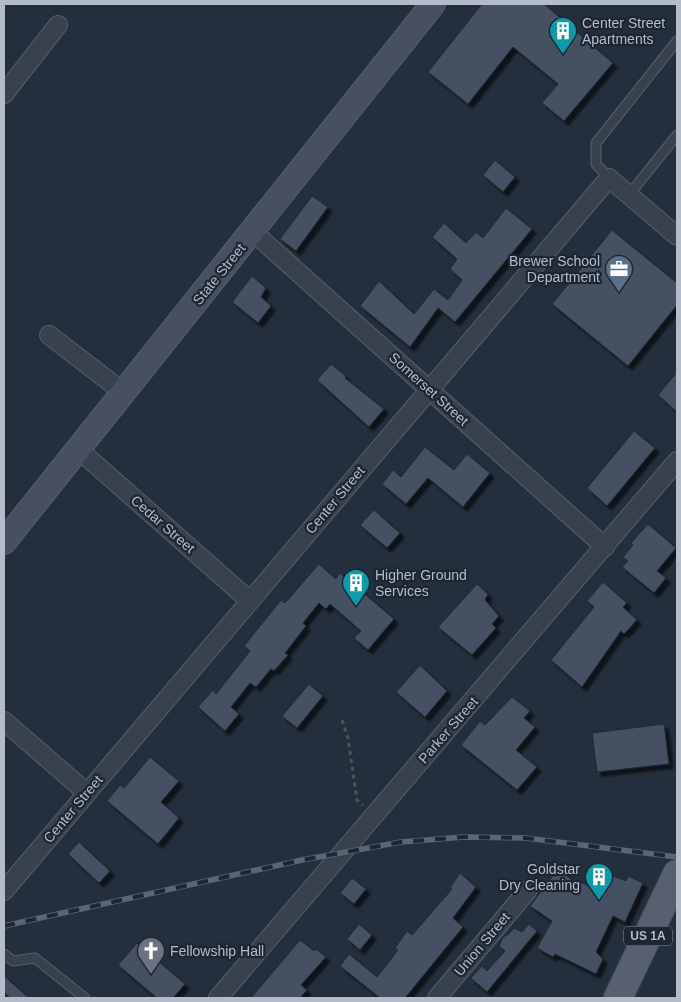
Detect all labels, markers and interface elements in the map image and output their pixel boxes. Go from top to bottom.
place label: Center Street Apartments [582,15,665,47]
building icon: Center Street Apartments [548,16,578,55]
street label: State Street [190,240,249,308]
place label: Brewer School Department [509,253,600,285]
office icon: Brewer School Department [604,254,634,293]
street label: Somerset Street [386,349,472,429]
street label: Center Street [302,463,368,537]
street label: Cedar Street [128,492,198,556]
place label: Higher Ground Services [375,567,467,599]
building icon: Higher Ground Services [341,568,371,607]
street label: Parker Street [415,694,481,766]
street label: Center Street [40,772,106,846]
place label: Goldstar Dry Cleaning [499,861,580,893]
building icon: Goldstar Dry Cleaning [584,862,614,901]
street label: Union Street [451,909,513,979]
road number: US 1A [624,926,672,946]
church icon: Fellowship Hall [136,936,166,975]
place label: Fellowship Hall [170,943,264,959]

